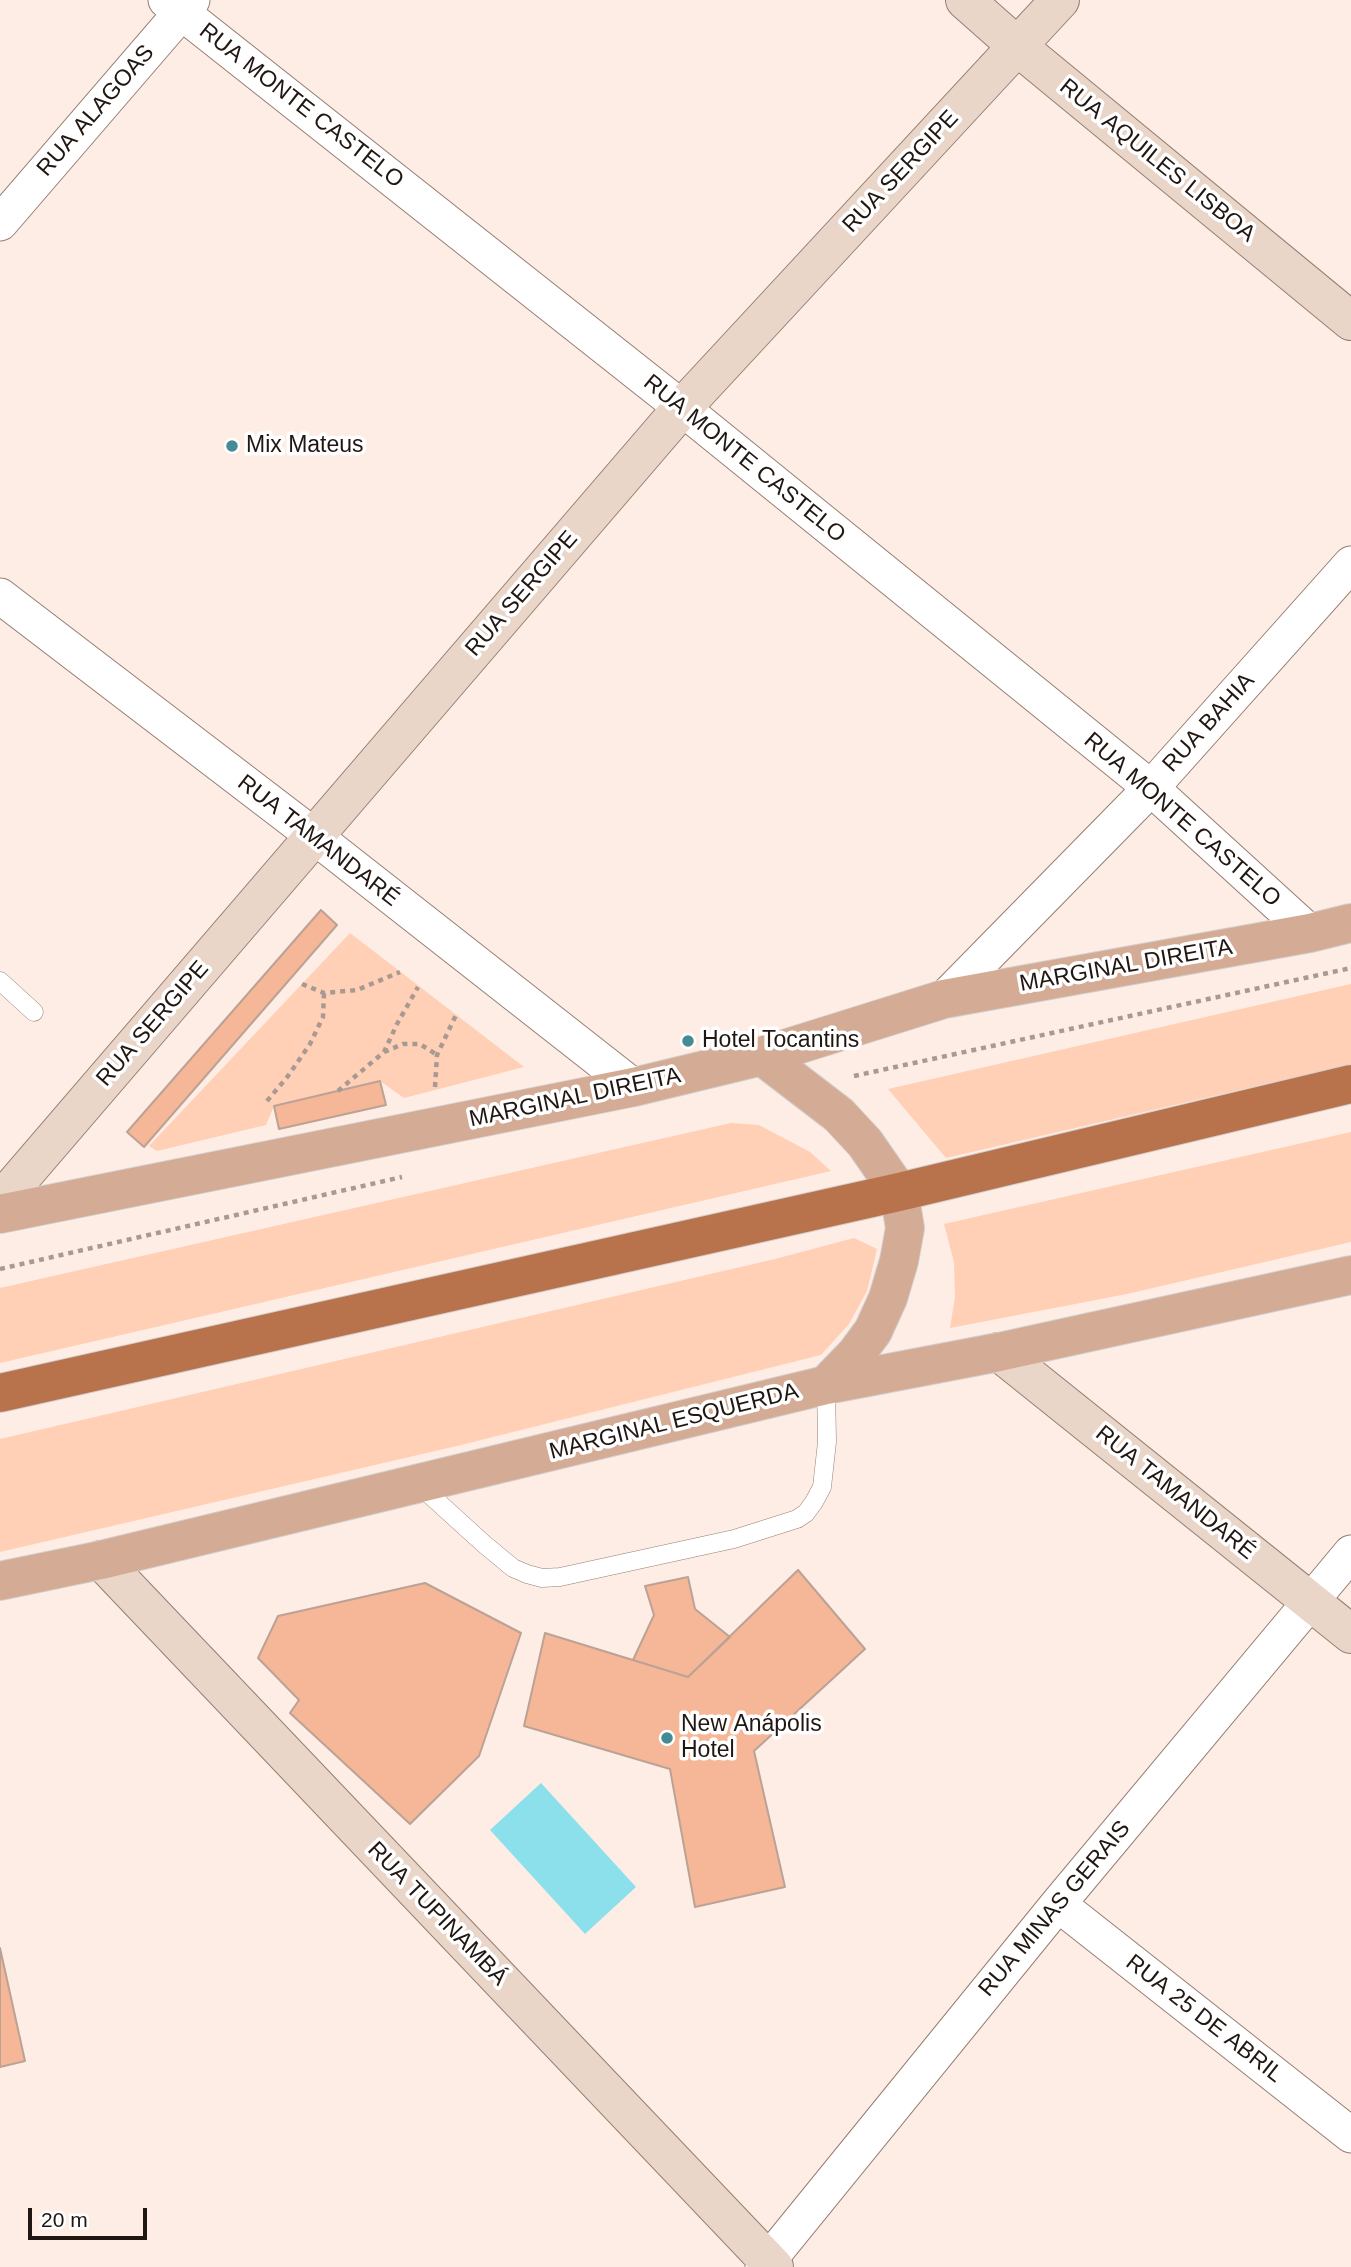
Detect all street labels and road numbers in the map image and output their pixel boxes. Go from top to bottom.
street label: RUA MONTE CASTELO [193,18,409,194]
street label: RUA ALAGOAS [31,40,161,182]
street label: RUA AQUILES LISBOA [1053,73,1261,249]
street label: RUA SERGIPE [837,105,965,239]
street label: RUA MONTE CASTELO [637,369,851,549]
street label: RUA SERGIPE [460,526,584,662]
street label: RUA BAHIA [1157,668,1261,778]
street label: RUA MONTE CASTELO [1078,727,1286,913]
street label: RUA TAMANDARÉ [232,769,404,913]
street label: MARGINAL DIREITA [1017,934,1235,998]
street label: RUA SERGIPE [91,956,215,1092]
street label: MARGINAL DIREITA [467,1062,683,1134]
street label: MARGINAL ESQUERDA [547,1378,801,1466]
street label: RUA TAMANDARÉ [1090,1420,1260,1566]
street label: RUA MINAS GERAIS [973,1815,1137,2003]
street label: RUA TUPINAMBÁ [361,1836,513,1992]
street label: RUA 25 DE ABRIL [1120,1949,1288,2089]

